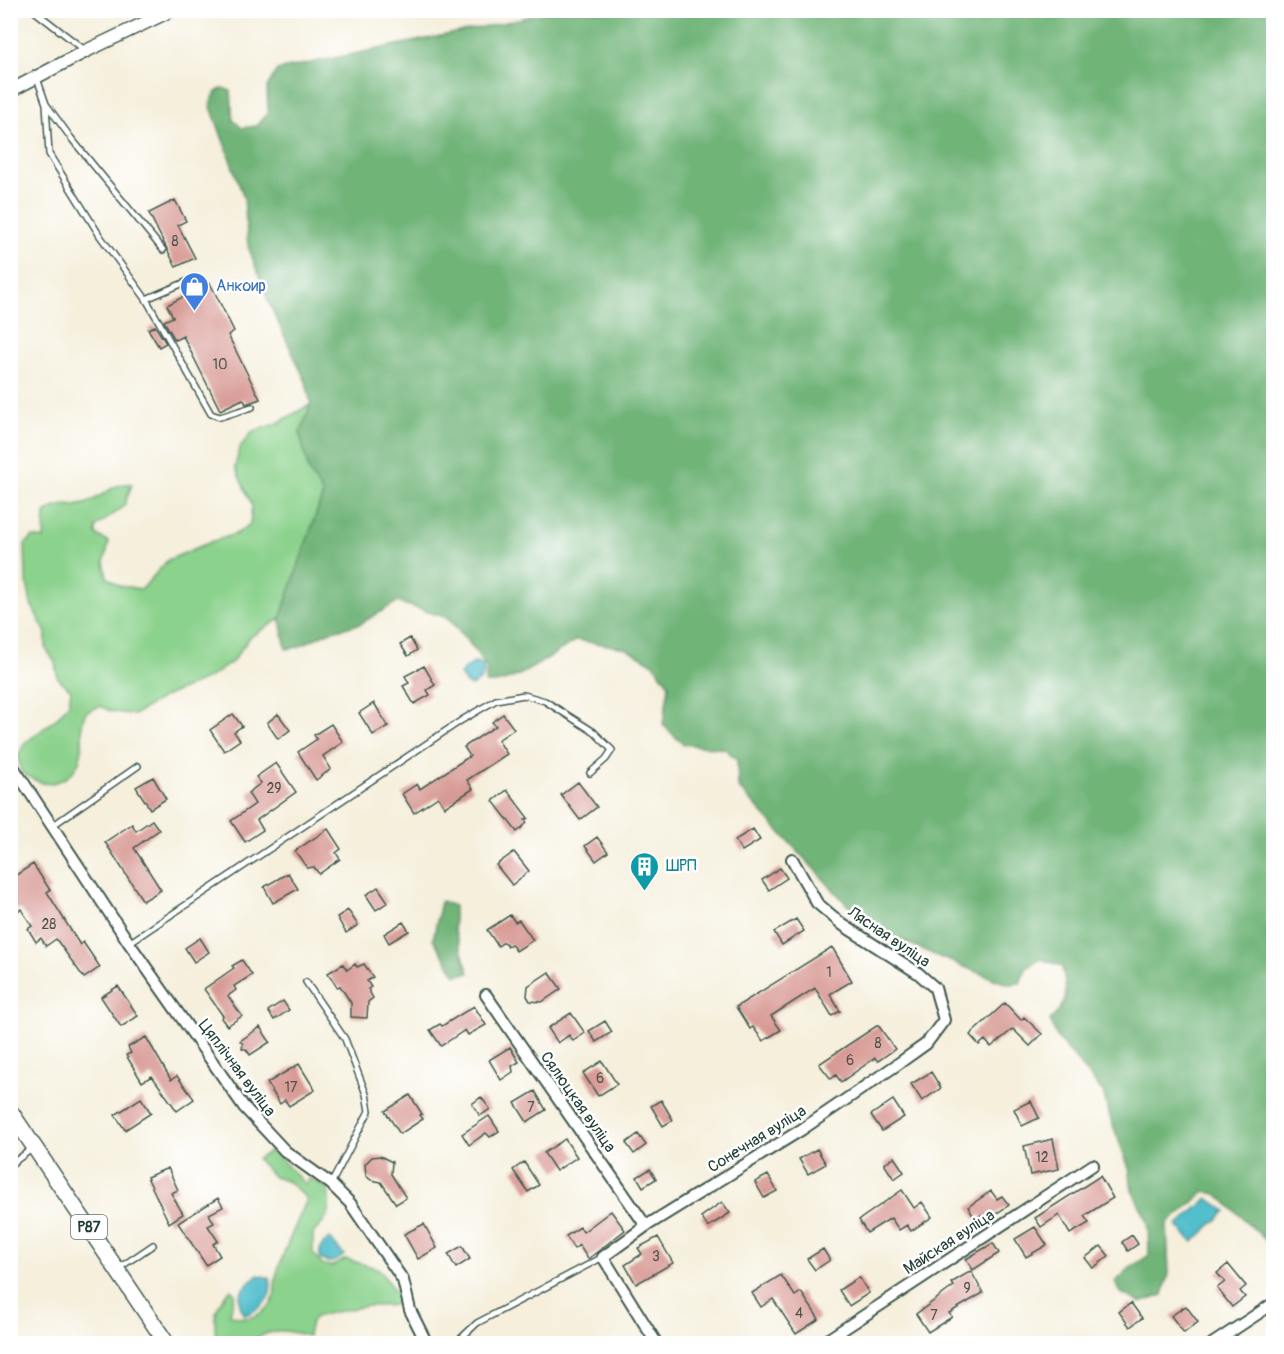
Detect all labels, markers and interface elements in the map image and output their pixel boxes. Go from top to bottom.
house number: 8 [171,233,179,250]
shop icon: Анкоир [179,270,211,312]
place label: Анкоир [216,276,266,296]
house number: 10 [212,356,228,373]
house number: 29 [266,780,282,797]
building icon: ШРП [629,850,661,892]
place label: ШРП [666,856,697,876]
street label: Лясная вуліца [843,902,934,972]
house number: 28 [42,916,56,933]
house number: 1 [826,964,832,981]
street label: Цяплічная вуліца [194,1016,280,1120]
house number: 8 [874,1035,882,1052]
street label: Сялюцкая вуліца [536,1048,620,1156]
house number: 6 [846,1052,854,1069]
house number: 6 [596,1070,604,1087]
house number: 17 [285,1079,298,1096]
house number: 7 [527,1099,535,1116]
street label: Сонечная вуліца [704,1101,810,1177]
house number: 12 [1035,1149,1049,1166]
street label: Майская вуліца [900,1205,998,1279]
road number: Р87 [71,1215,107,1239]
house number: 3 [652,1248,660,1265]
house number: 9 [963,1280,971,1297]
house number: 4 [795,1305,803,1322]
house number: 7 [930,1307,938,1324]

